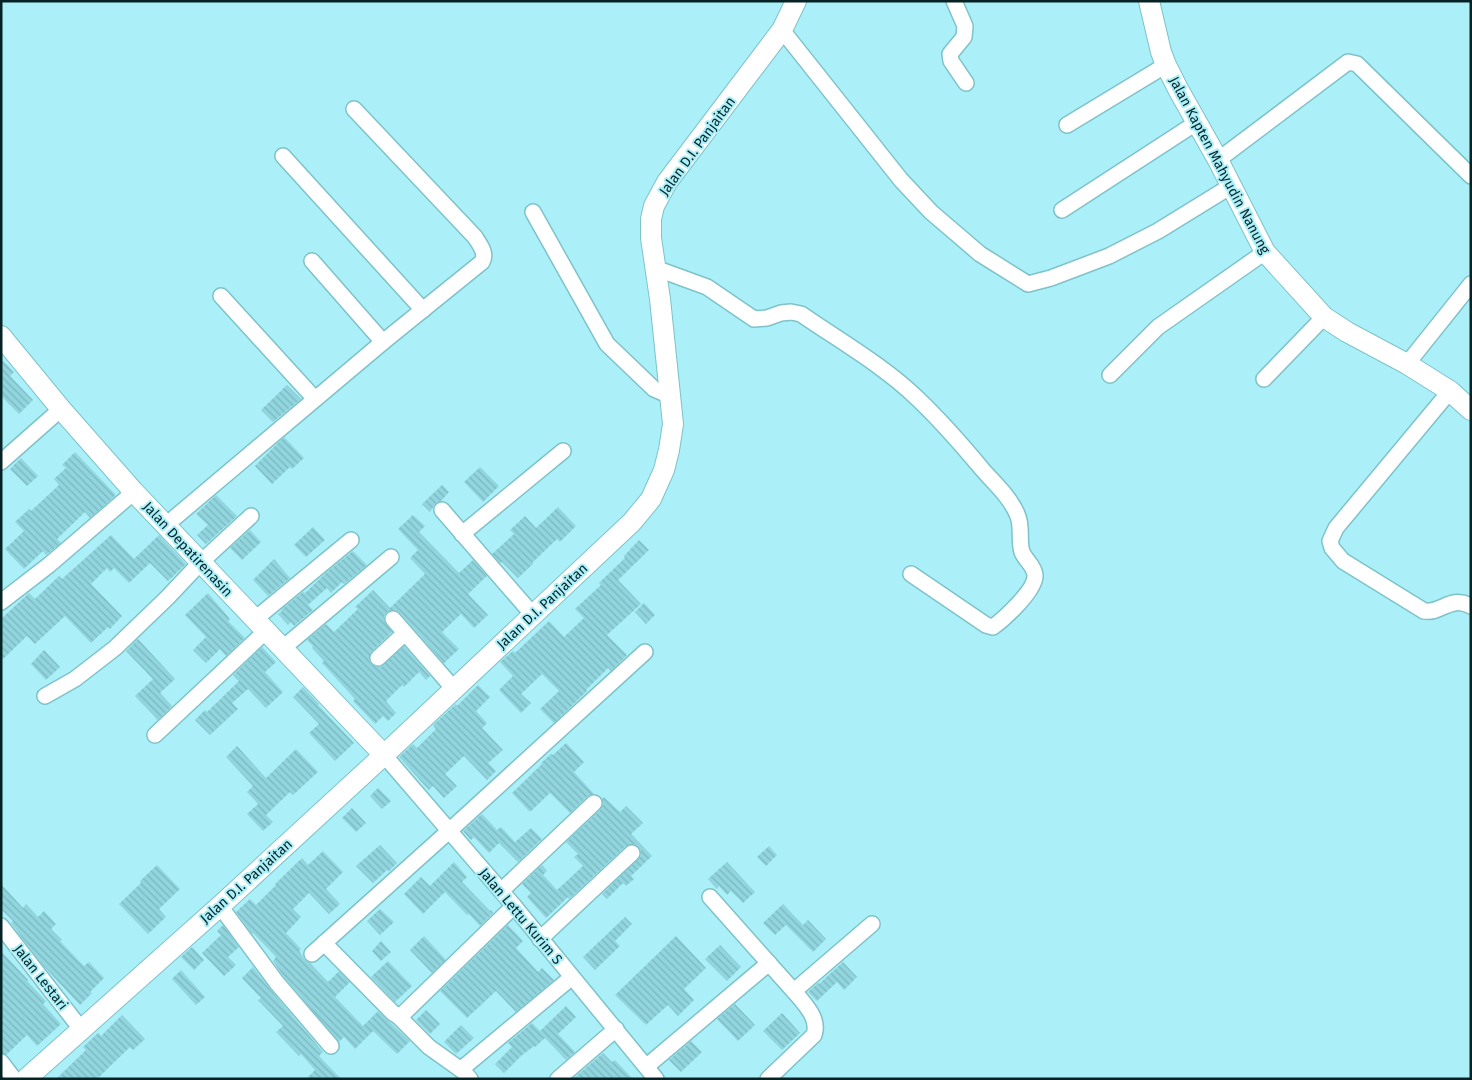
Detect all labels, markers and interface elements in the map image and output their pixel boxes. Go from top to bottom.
street label: Jalan Kapten Mahyudin Nanung [1165,74,1274,258]
street label: Jalan D.I. Panjaitan [656,94,739,199]
street label: Jalan Depatirenasin [139,498,236,600]
street label: Jalan D.I. Panjaitan [493,560,591,653]
street label: Jalan D.I. Panjaitan [197,836,296,927]
street label: Jalan Lettu Kurim S [475,865,566,968]
street label: Jalan Lestari [10,941,71,1013]

